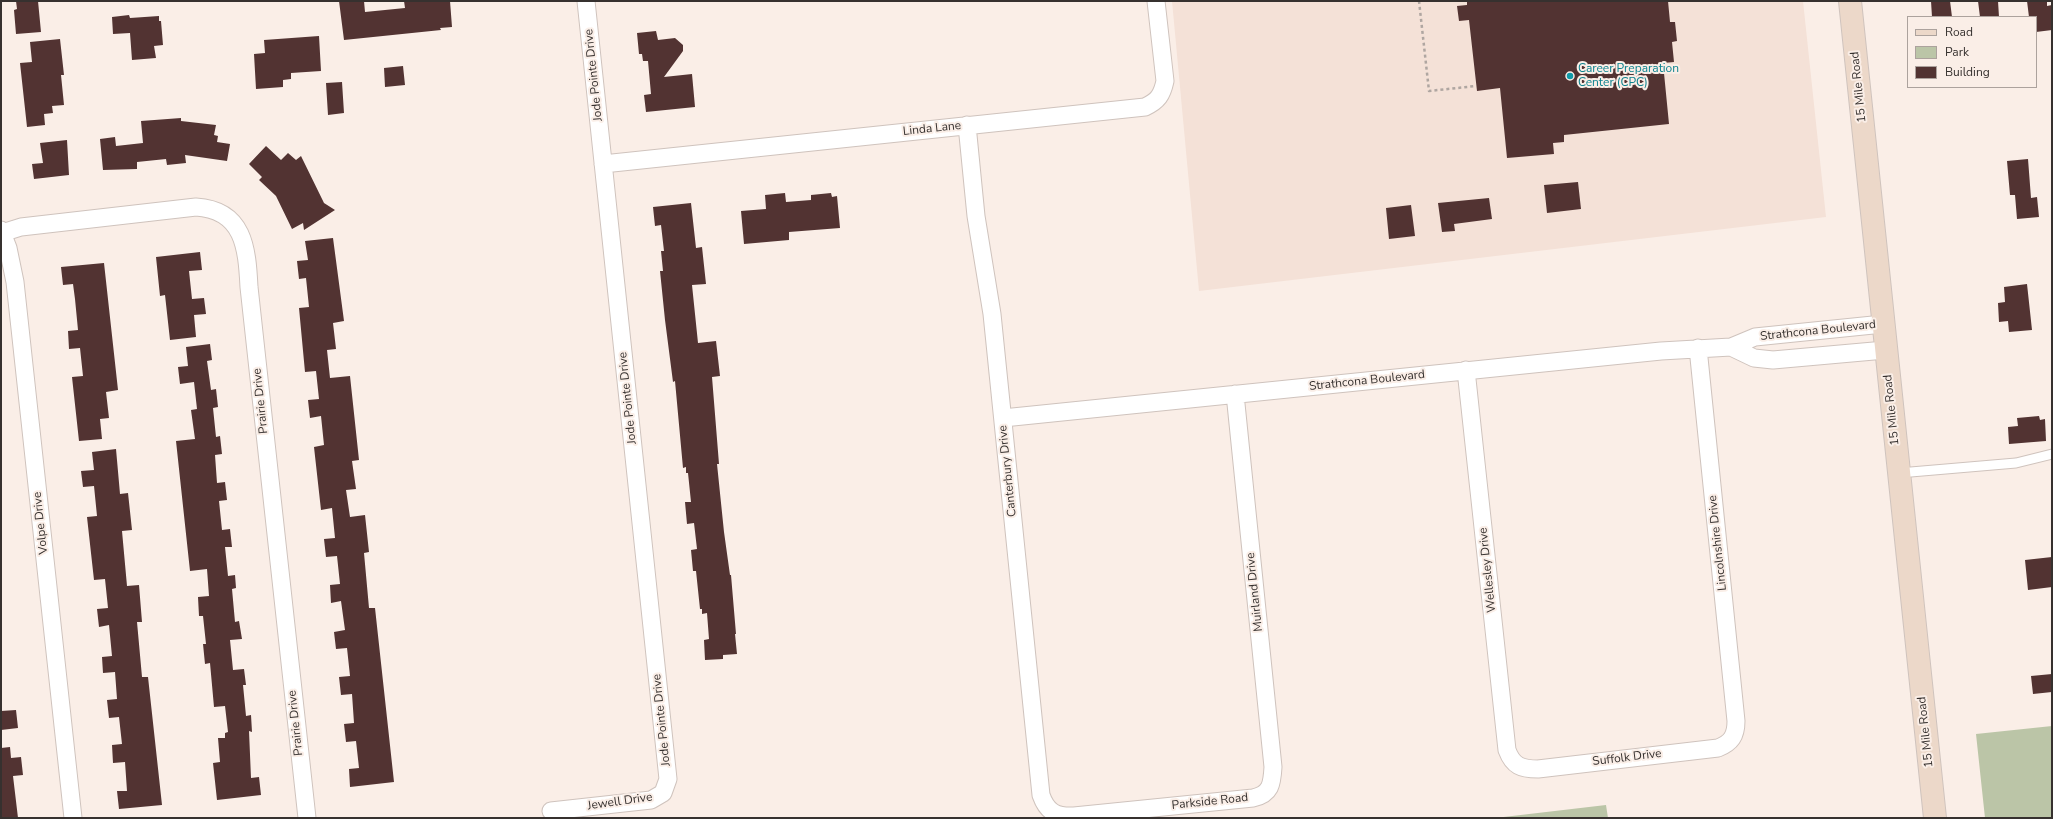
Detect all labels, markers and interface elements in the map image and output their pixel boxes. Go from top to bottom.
legend [1907,16,2037,88]
text: Road [1945,24,1973,40]
street label: Jode Pointe Drive [582,28,606,122]
text: Park [1945,44,1969,60]
street label: 15 Mile Road [1848,51,1870,123]
place label: Career Preparation Center (CPC) [1578,62,1679,90]
text: Building [1945,64,1990,80]
marker: Career Preparation Center (CPC) [1565,71,1575,81]
street label: Linda Lane [902,119,962,139]
street label: Strathcona Boulevard [1759,318,1877,344]
street label: Jode Pointe Drive [616,351,640,445]
street label: Prairie Drive [250,367,272,435]
street label: Strathcona Boulevard [1308,368,1426,394]
street label: 15 Mile Road [1881,374,1903,446]
street label: Canterbury Drive [996,425,1020,517]
street label: Volpe Drive [31,491,51,555]
street label: Lincolnshire Drive [1706,494,1730,592]
street label: Wellesley Drive [1476,527,1500,613]
street label: Muirland Drive [1244,552,1266,632]
street label: Jode Pointe Drive [650,673,674,767]
street label: Prairie Drive [285,689,307,757]
street label: 15 Mile Road [1915,696,1937,768]
street label: Suffolk Drive [1592,747,1662,769]
street label: Jewell Drive [587,790,653,814]
street label: Parkside Road [1171,791,1249,813]

